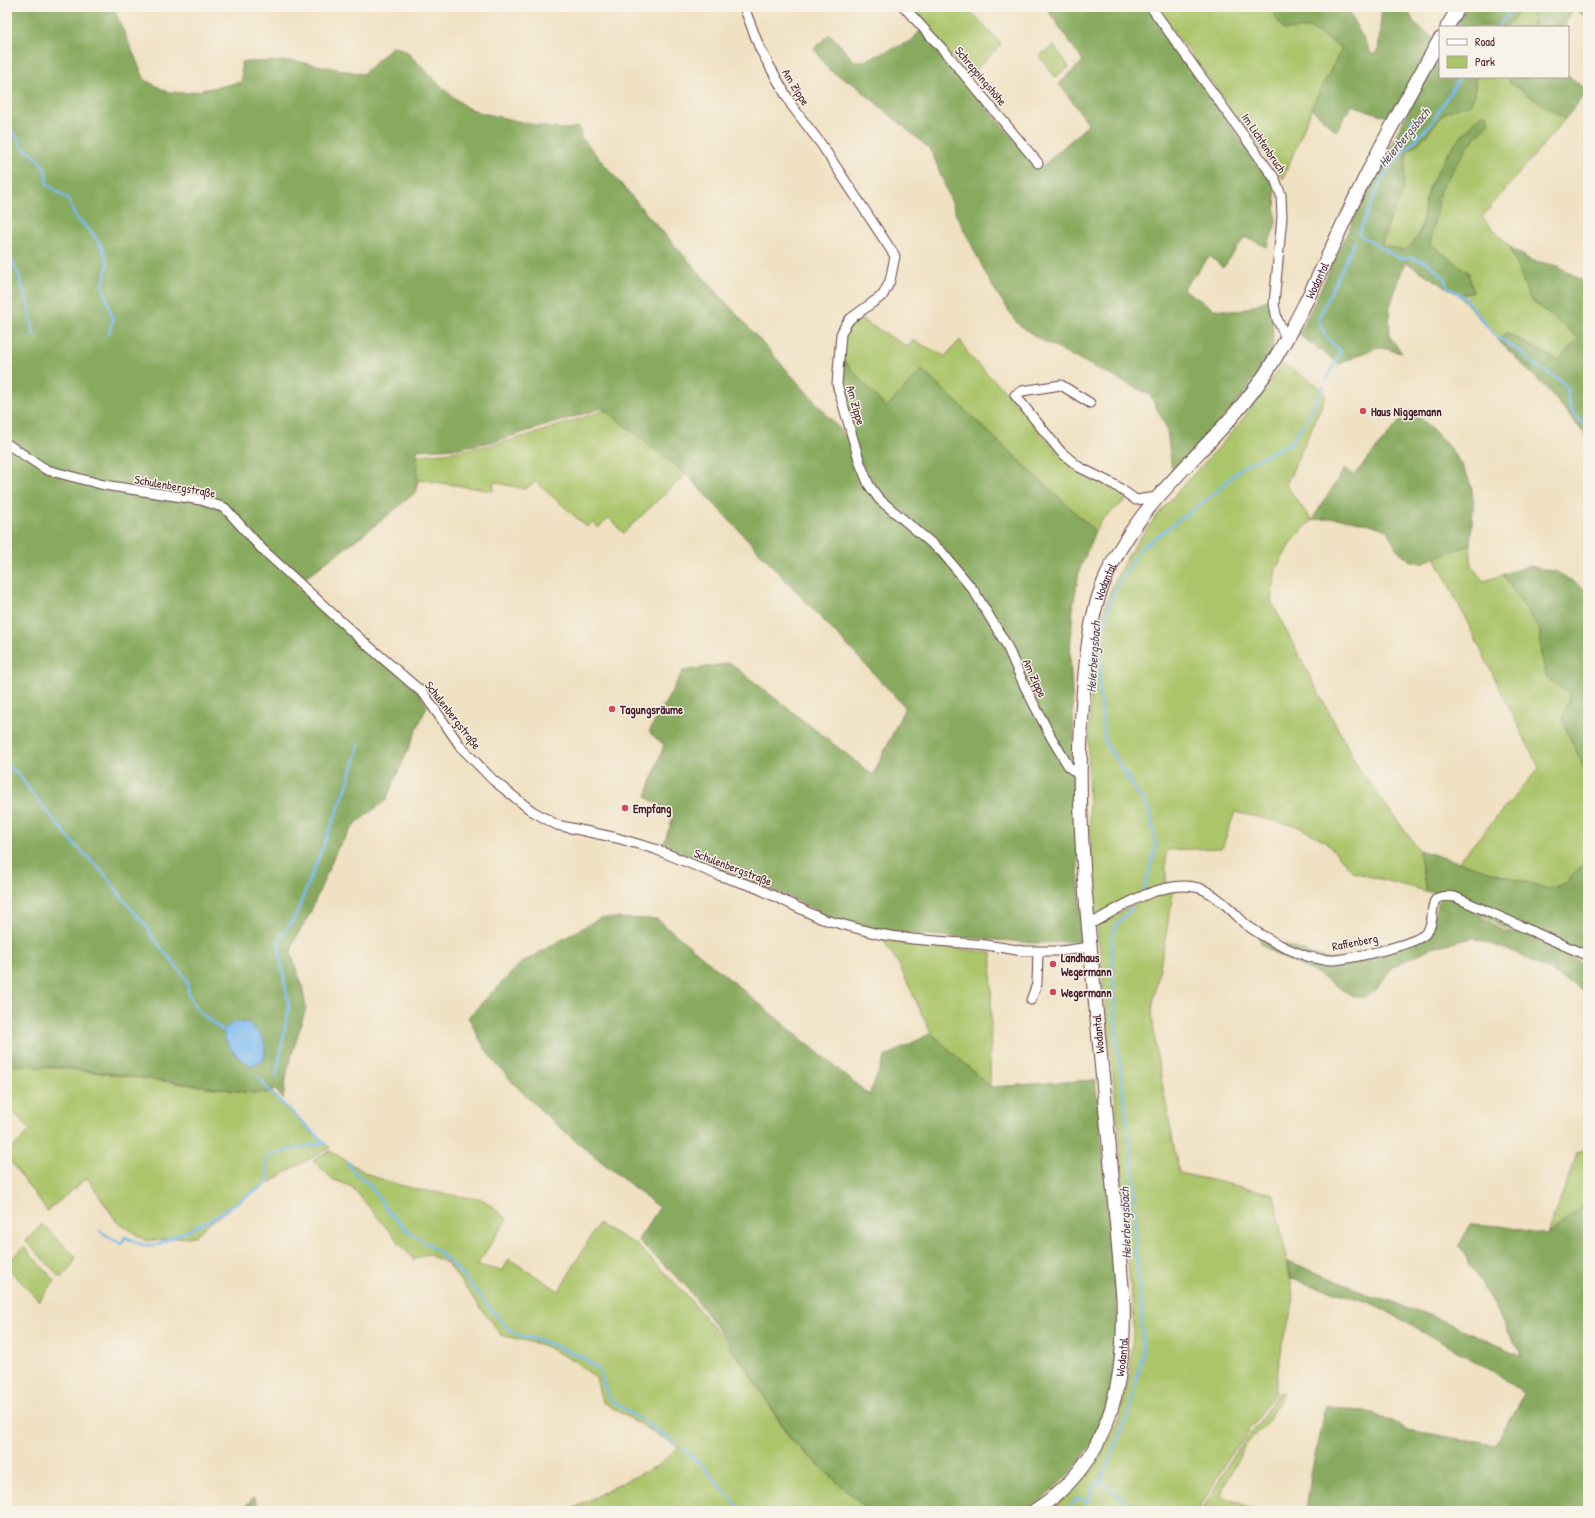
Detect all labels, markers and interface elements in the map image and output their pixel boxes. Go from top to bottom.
legend [1439,26,1569,78]
text: Road [1475,33,1495,50]
street label: Schreppingshöhe [951,43,1011,109]
text: Park [1475,53,1495,70]
street label: Am Zippe [778,65,814,109]
water label: Heierbergsbach [1374,103,1436,171]
street label: Im Lichtenbruch [1238,110,1290,176]
street label: Wodantal [1300,258,1333,301]
street label: Am Zippe [842,383,870,427]
place label: Haus Niggemann [1371,403,1442,421]
marker: Haus Niggemann [1358,406,1368,416]
street label: Schulenbergstraße [133,470,217,502]
street label: Wodantal [1089,559,1120,602]
water label: Heierbergsbach [1082,619,1106,693]
street label: Am Zippe [1019,656,1051,700]
street label: Schulenbergstraße [421,677,485,753]
place label: Tagungsräume [619,701,683,719]
marker: Tagungsräume [607,704,617,714]
place label: Empfang [633,800,672,818]
marker: Empfang [620,803,630,813]
street label: Schulenbergstraße [692,844,775,890]
street label: Raffenberg [1331,929,1379,955]
place label: Landhaus Wegermann [1061,949,1112,981]
marker: Landhaus Wegermann [1048,959,1058,969]
place label: Wegermann [1061,984,1112,1002]
marker: Wegermann [1048,987,1058,997]
street label: Wodantal [1088,1013,1108,1054]
water label: Heierbergsbach [1115,1185,1136,1259]
street label: Wodantal [1111,1336,1131,1378]

